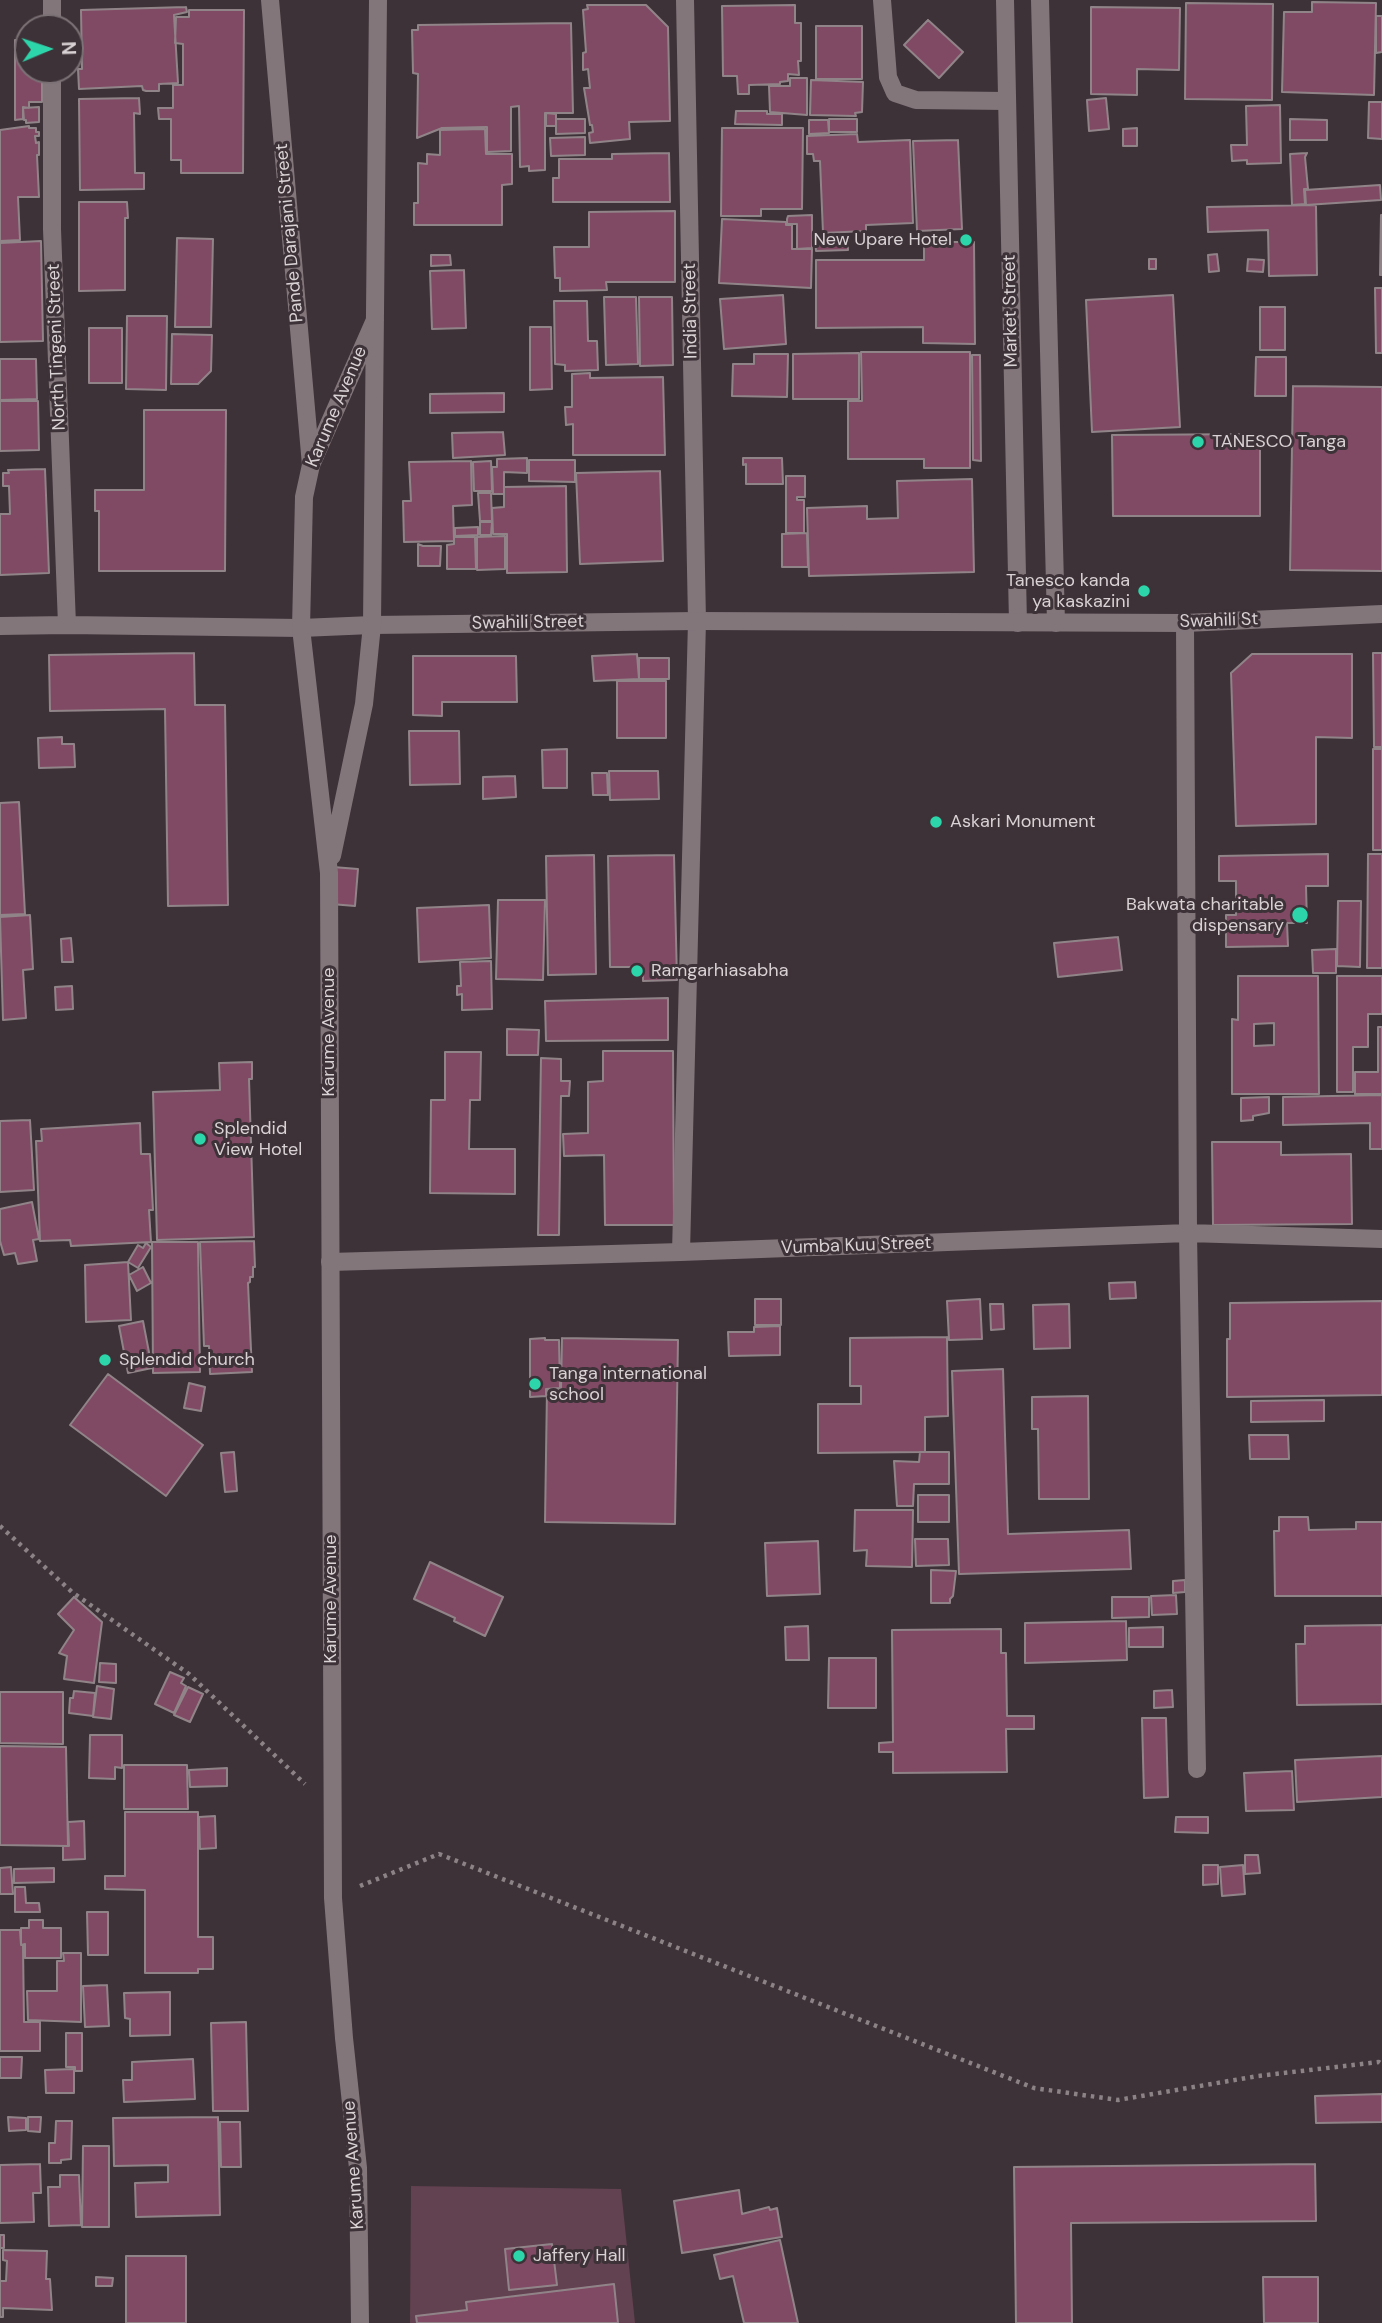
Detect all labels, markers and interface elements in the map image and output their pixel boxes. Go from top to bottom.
north arrow [14,14,84,84]
text: N [56,41,81,56]
street label: Pande Darajani Street [271,143,309,323]
place label: New Upare Hotel [813,229,952,251]
marker: New Upare Hotel [958,232,974,248]
street label: Market Street [999,254,1023,368]
street label: North Tingeni Street [43,263,71,431]
street label: India Street [679,263,703,359]
street label: Karume Avenue [302,343,372,471]
place label: TANESCO Tanga [1212,431,1346,453]
marker: TANESCO Tanga [1190,434,1206,450]
place label: Tanesco kanda ya kaskazini [1006,570,1130,612]
marker: Tanesco kanda ya kaskazini [1136,583,1152,599]
street label: Swahili St [1179,609,1259,633]
street label: Swahili Street [472,611,584,635]
place label: Askari Monument [950,811,1096,833]
marker: Askari Monument [928,814,944,830]
place label: Bakwata charitable dispensary [1126,894,1284,936]
marker: Bakwata charitable dispensary [1290,905,1310,925]
place label: Ramgarhiasabha [651,960,788,982]
marker: Ramgarhiasabha [629,963,645,979]
street label: Karume Avenue [318,967,340,1097]
place label: Splendid View Hotel [214,1118,302,1160]
marker: Splendid View Hotel [192,1131,208,1147]
street label: Vumba Kuu Street [780,1233,932,1259]
place label: Splendid church [119,1349,255,1371]
marker: Splendid church [97,1352,113,1368]
place label: Tanga international school [549,1363,707,1406]
marker: Tanga international school [527,1376,543,1392]
street label: Karume Avenue [320,1534,342,1664]
street label: Karume Avenue [339,2100,369,2230]
place label: Jaffery Hall [533,2245,625,2267]
marker: Jaffery Hall [511,2248,527,2264]

